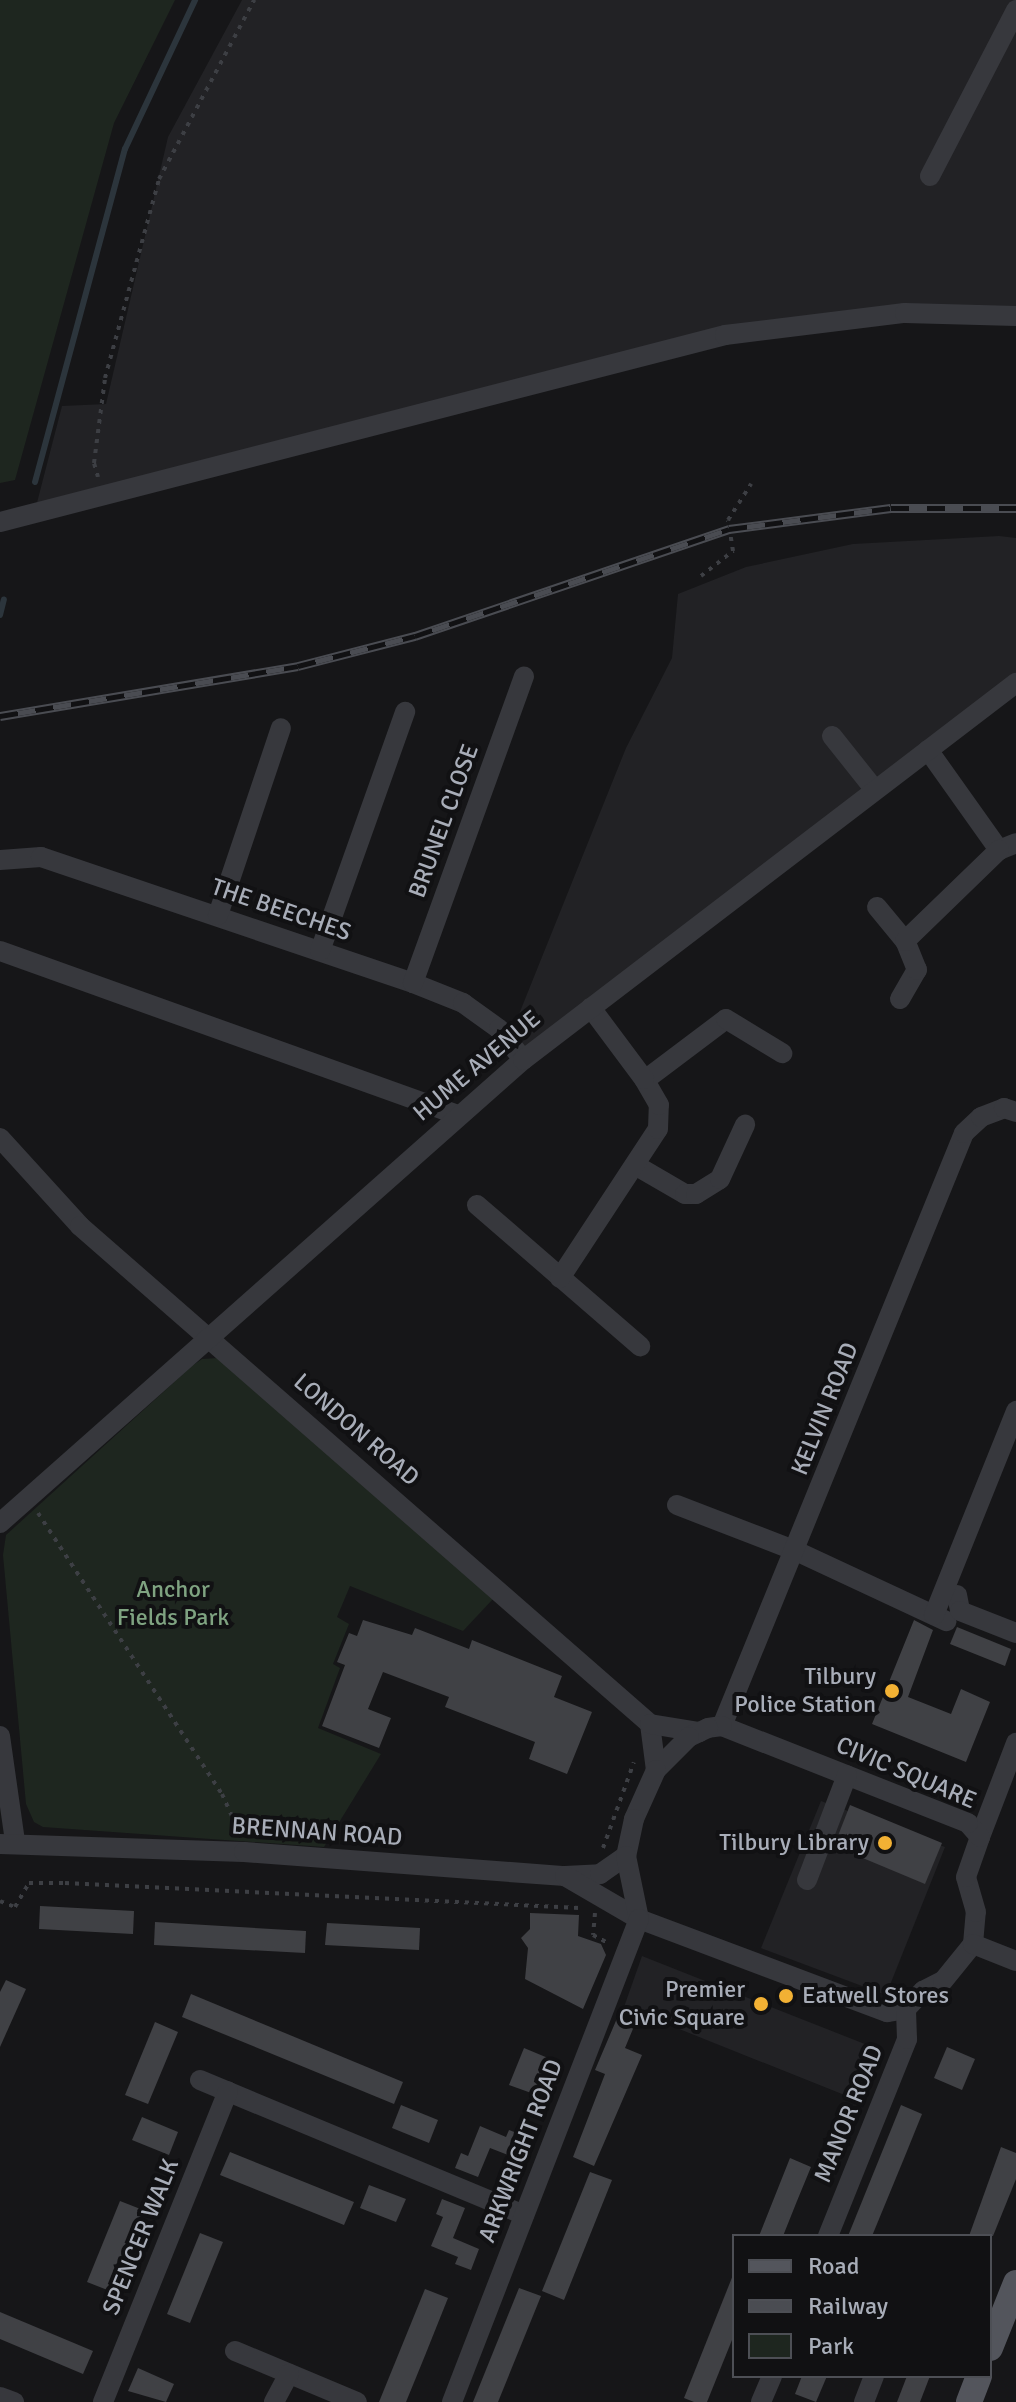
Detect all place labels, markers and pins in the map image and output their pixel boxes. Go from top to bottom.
place label: Tilbury Police Station [734,1663,876,1719]
marker: Tilbury Police Station [883,1682,901,1700]
place label: Tilbury Library [719,1829,869,1857]
marker: Tilbury Library [876,1834,894,1852]
place label: Premier Civic Square [619,1976,745,2032]
place label: Eatwell Stores [802,1982,949,2010]
marker: Eatwell Stores [777,1987,795,2005]
marker: Premier Civic Square [752,1995,770,2013]

